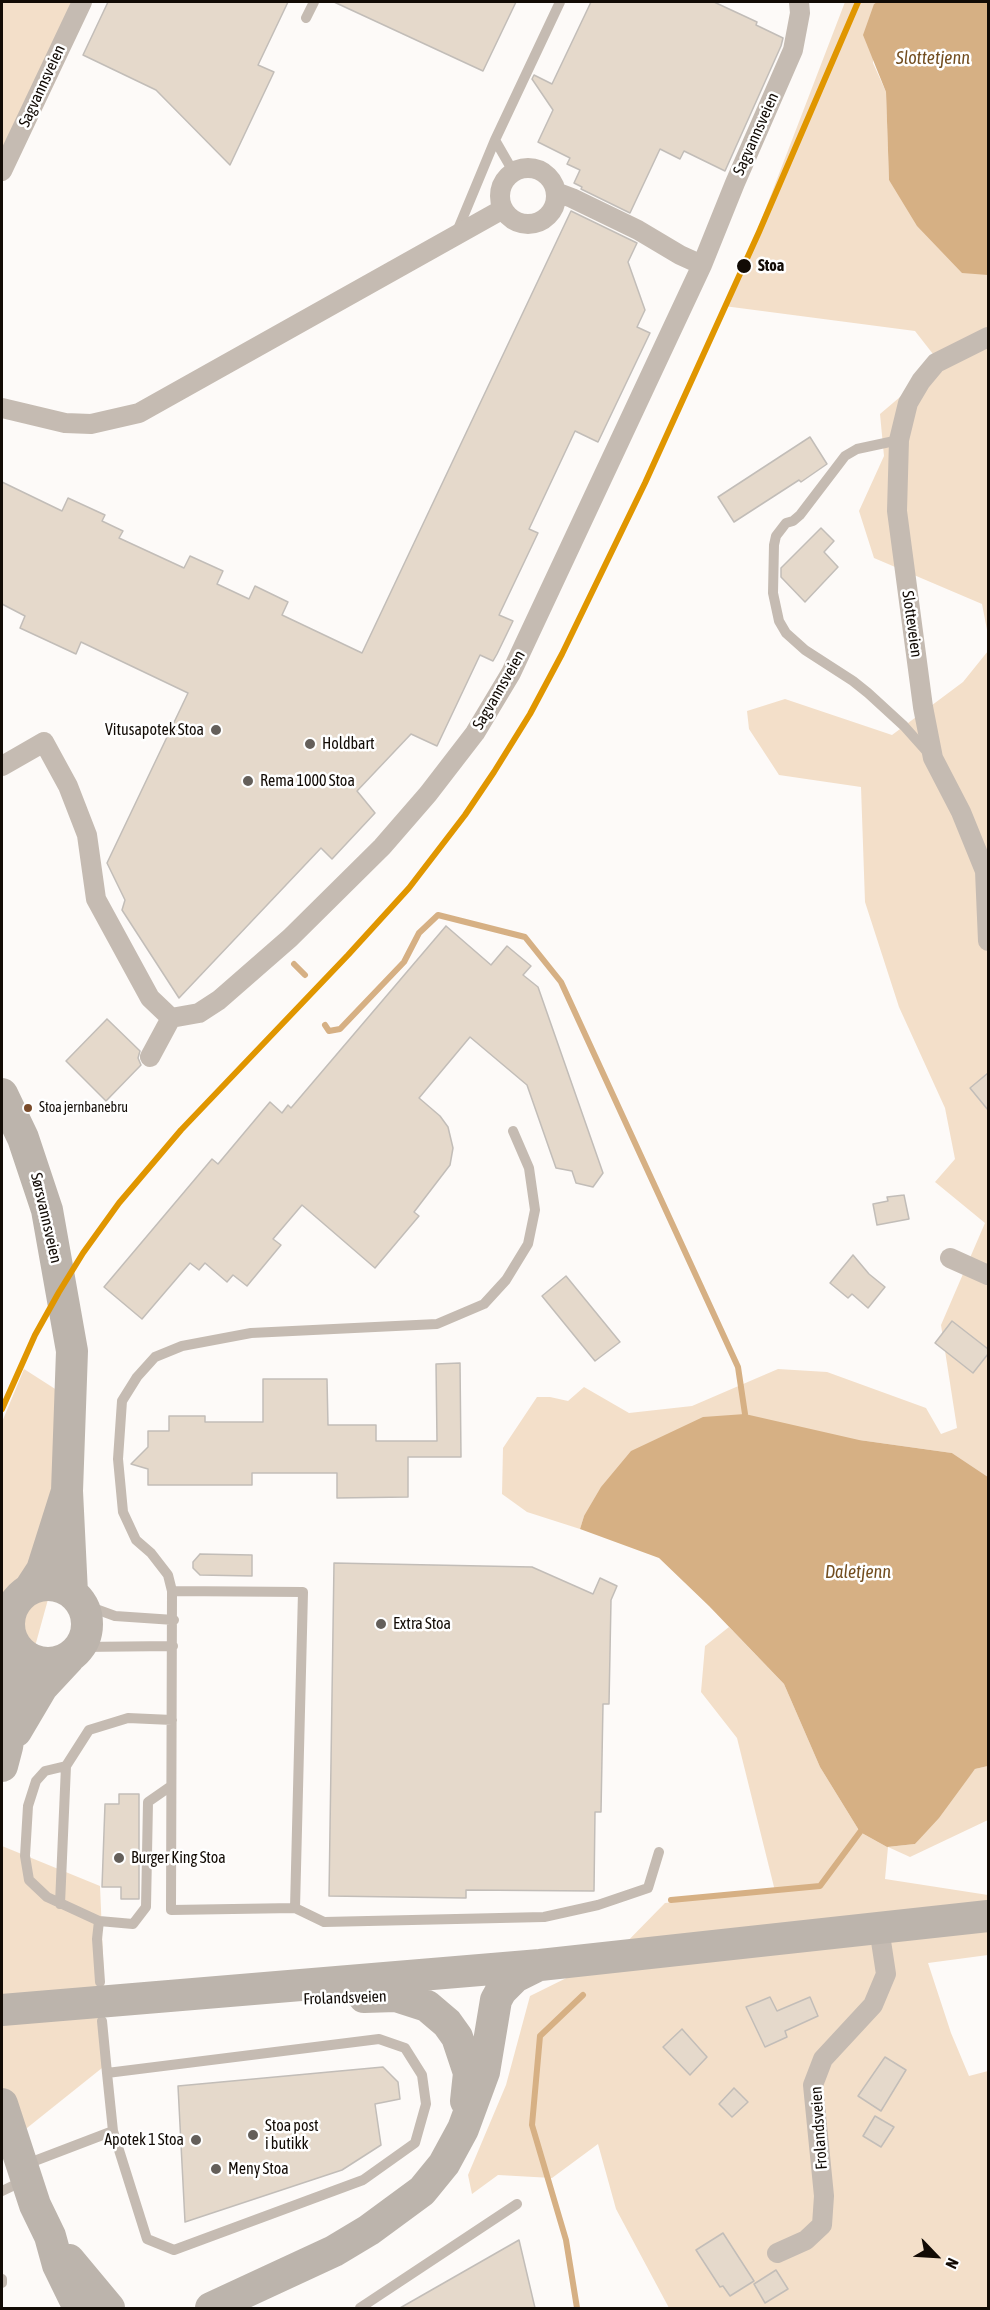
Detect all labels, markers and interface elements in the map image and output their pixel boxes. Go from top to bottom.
street label: Sagvannsveien [15,42,69,130]
water label: Slottetjenn [896,47,970,69]
street label: Sagvannsveien [729,90,783,178]
place label: Stoa [758,256,784,276]
marker: Stoa [735,257,753,275]
street label: Slotteveien [898,590,926,658]
street label: Sagvannsveien [469,647,529,733]
place label: Vitusapotek Stoa [105,720,204,740]
marker: Vitusapotek Stoa [209,723,223,737]
place label: Holdbart [322,734,375,754]
marker: Holdbart [303,737,317,751]
place label: Rema 1000 Stoa [260,771,355,791]
marker: Rema 1000 Stoa [241,774,255,788]
place label: Stoa jernbanebru [39,1100,128,1116]
marker: Stoa jernbanebru [22,1102,34,1114]
street label: Sørsvannsveien [26,1171,66,1265]
water label: Daletjenn [825,1561,891,1583]
place label: Extra Stoa [393,1614,451,1634]
marker: Extra Stoa [374,1617,388,1631]
place label: Burger King Stoa [131,1848,226,1868]
marker: Burger King Stoa [112,1851,126,1865]
street label: Frolandsveien [303,1987,387,2009]
street label: Frolandsveien [807,2086,831,2170]
place label: Stoa post i butikk [265,2116,319,2154]
marker: Stoa post i butikk [246,2128,260,2142]
place label: Apotek 1 Stoa [104,2130,184,2150]
marker: Apotek 1 Stoa [189,2133,203,2147]
place label: Meny Stoa [228,2159,289,2179]
marker: Meny Stoa [209,2162,223,2176]
north arrow [906,2226,966,2286]
text: N [942,2256,962,2272]

